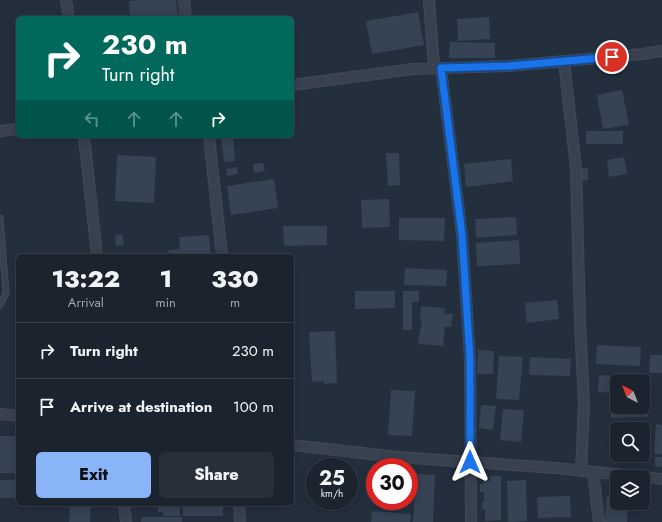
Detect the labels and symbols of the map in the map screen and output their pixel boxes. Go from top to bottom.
pin [595,40,629,74]
north arrow [610,374,650,414]
position arrow [449,441,491,483]
speed limit sign: 30 [366,458,418,510]

